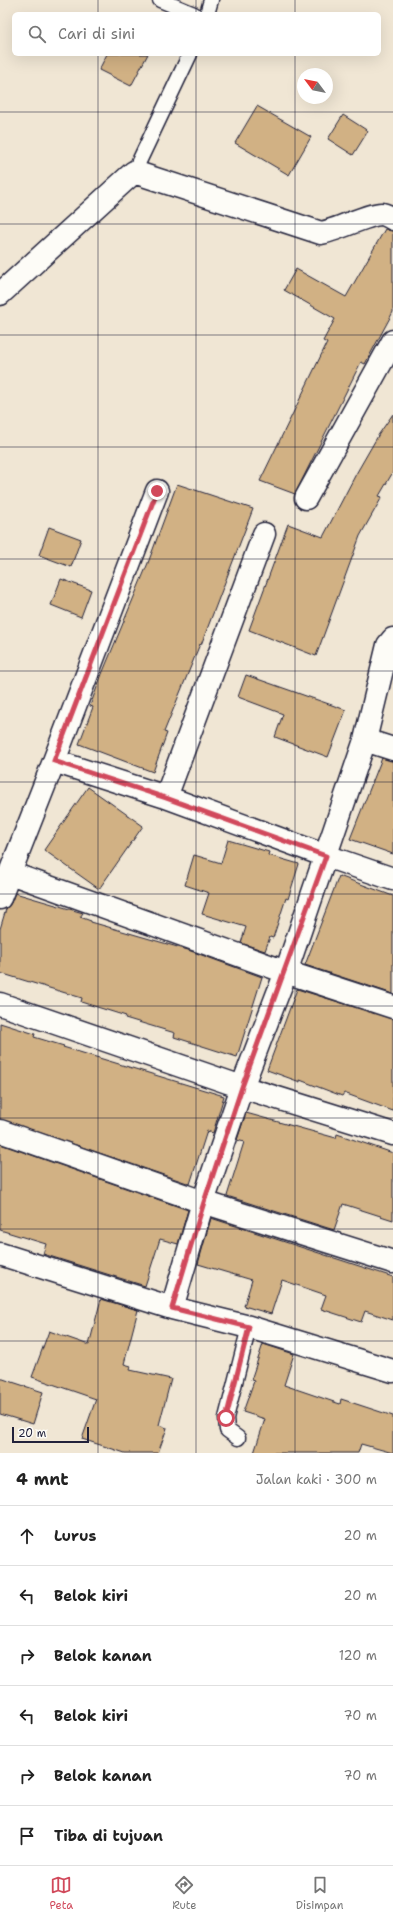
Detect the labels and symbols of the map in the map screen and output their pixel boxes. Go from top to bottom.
north arrow [297,68,333,104]
route end [148,482,166,500]
route start [217,1409,235,1427]
scale bar [12,1425,89,1444]

